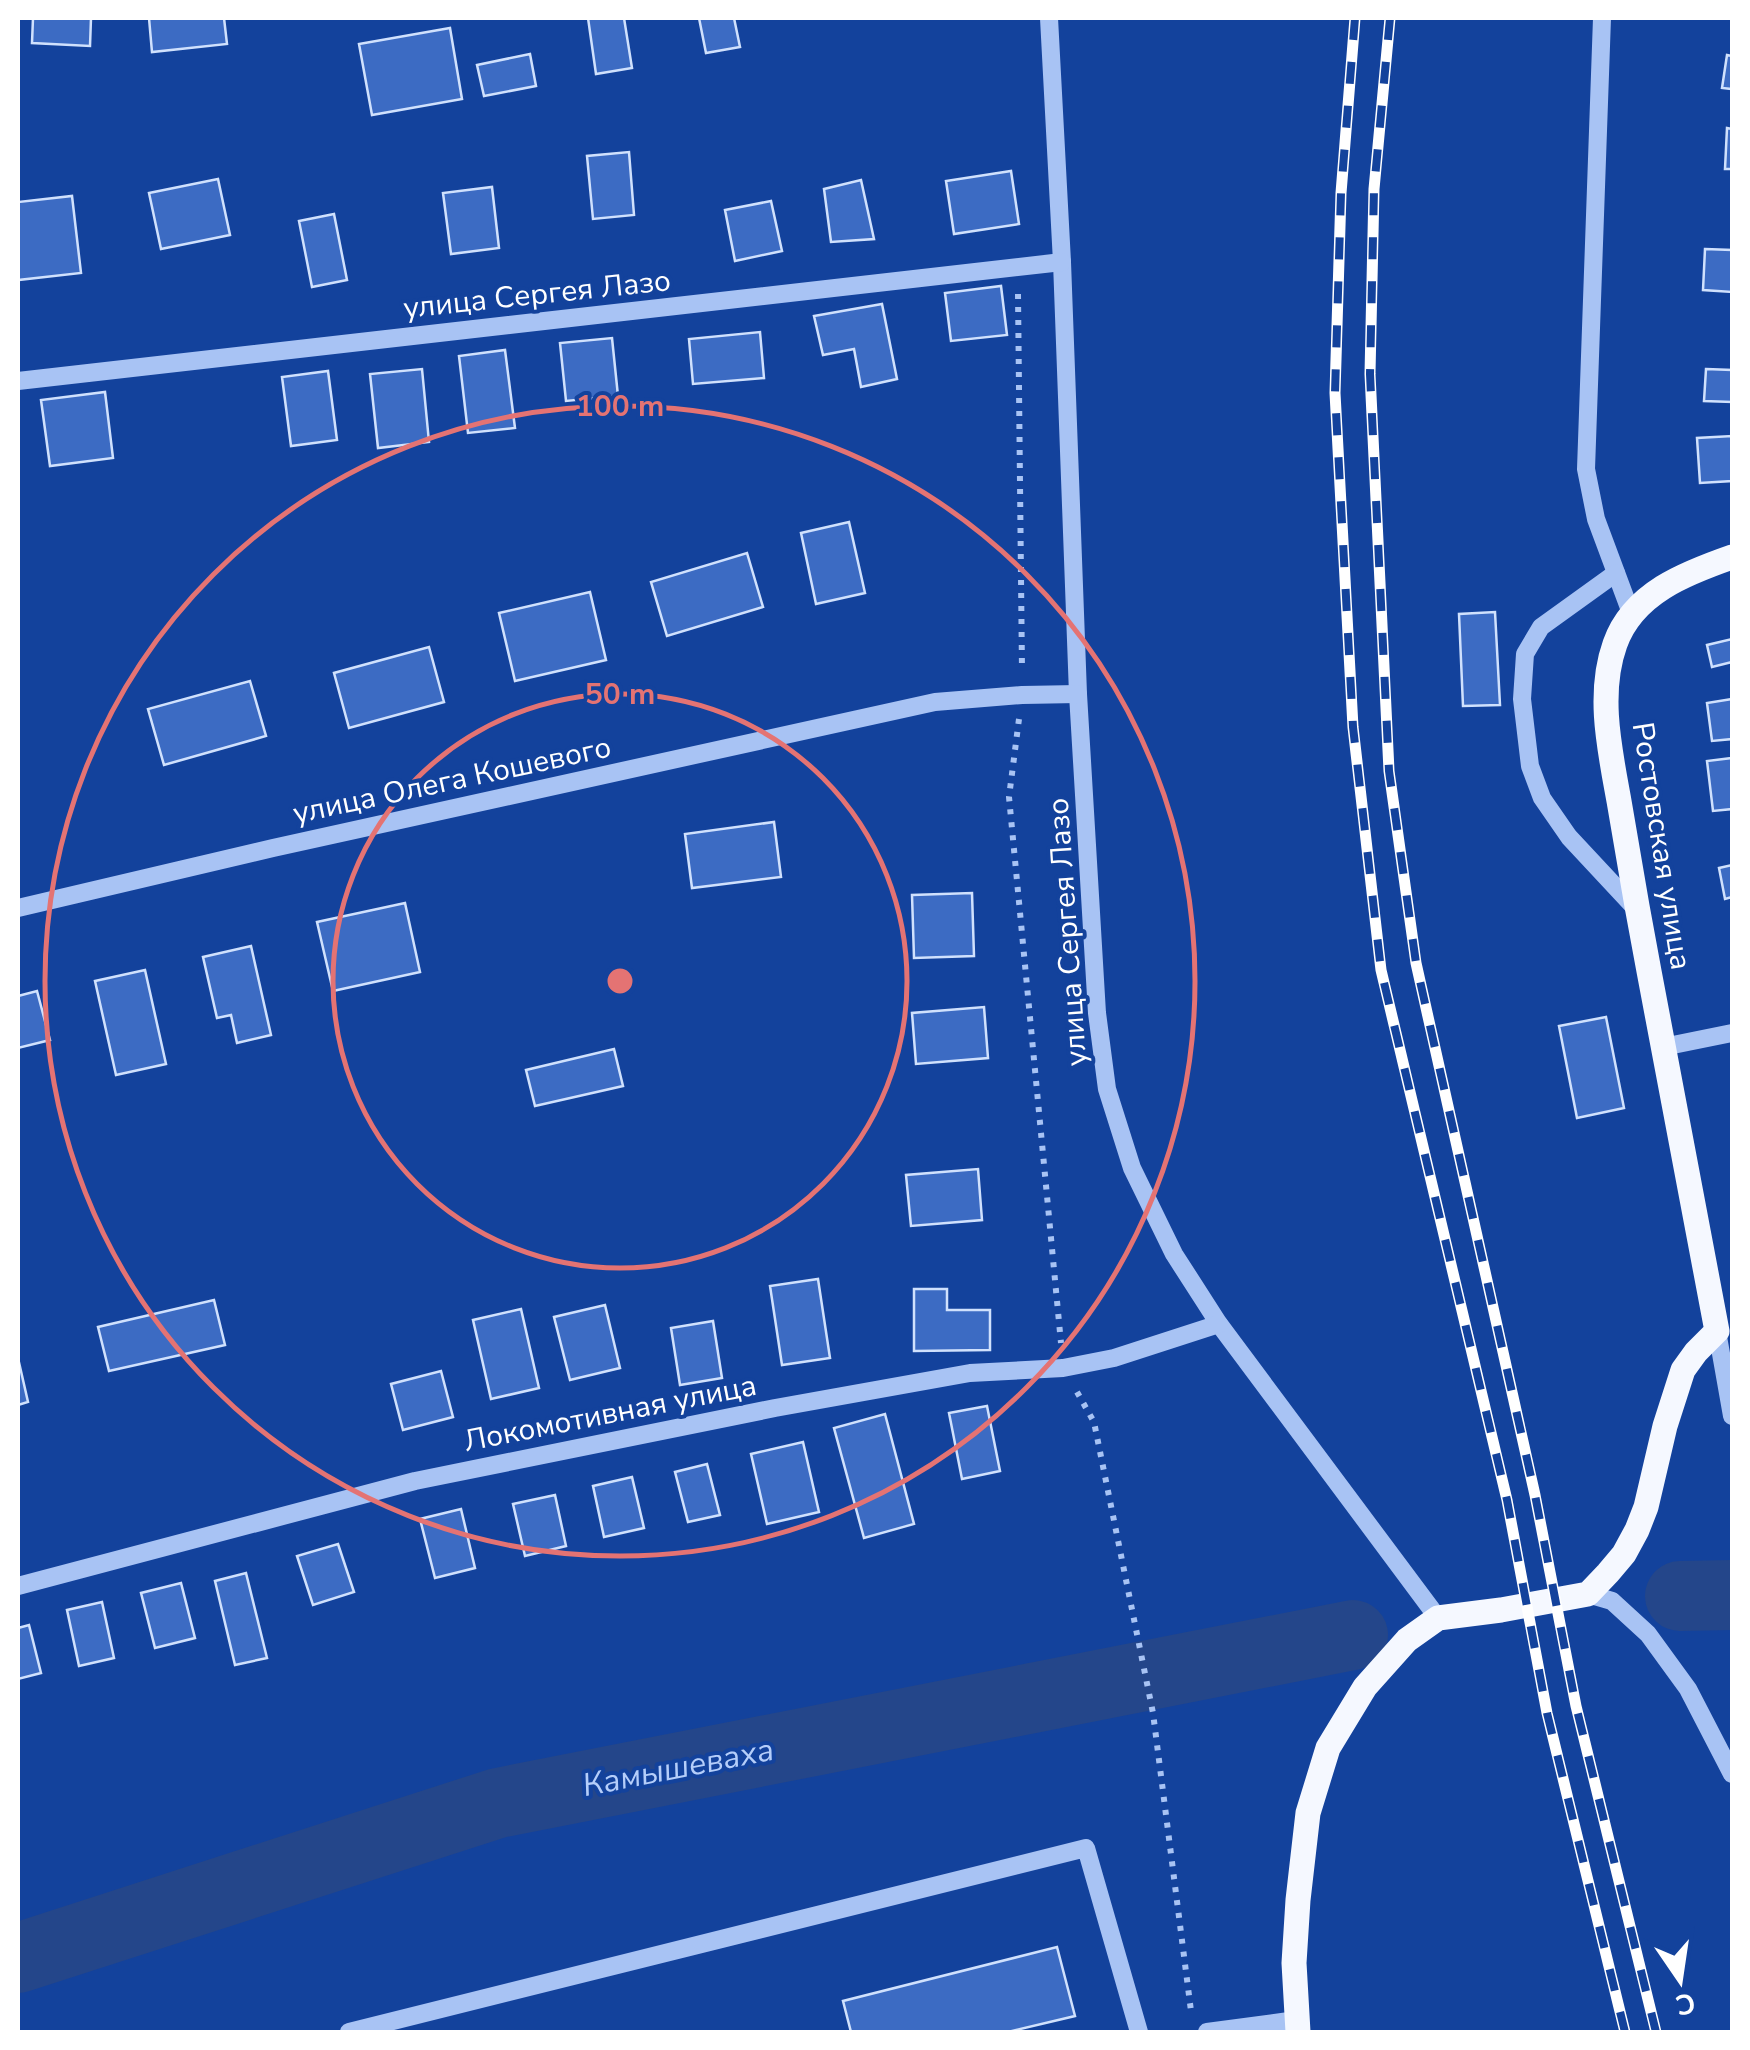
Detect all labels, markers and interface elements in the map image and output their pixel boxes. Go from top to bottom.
street label: улица Сергея Лазо [401,260,673,329]
text: 100 m [576,386,664,427]
text: 50 m [585,674,655,715]
street label: Ростовская улица [1622,719,1701,973]
street label: улица Олега Кошевого [289,727,615,834]
street label: улица Сергея Лазо [1038,796,1097,1067]
centre of rings [602,963,638,999]
street label: Локомотивная улица [460,1365,760,1462]
water label: Камышеваха [579,1728,777,1807]
north arrow [1630,1930,1730,2030]
text: С [1672,1983,1699,2024]

